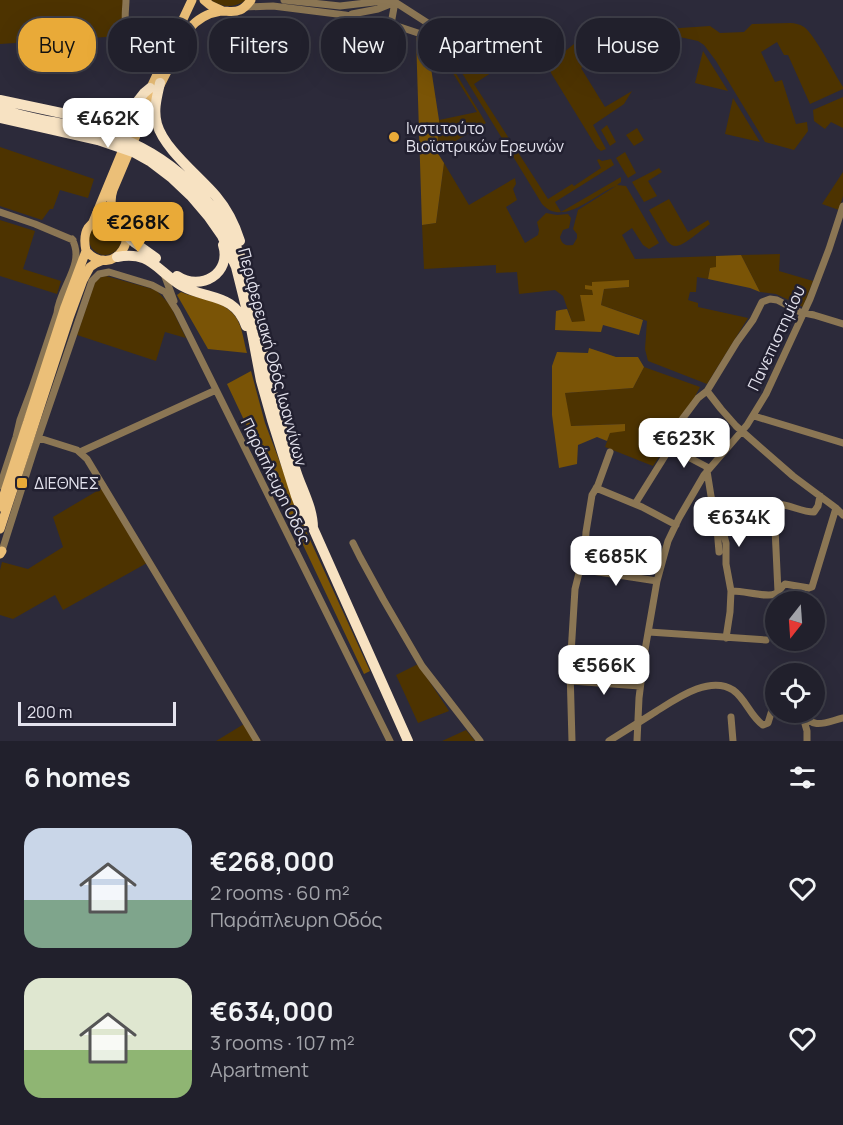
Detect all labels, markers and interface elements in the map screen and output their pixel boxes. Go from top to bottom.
chip: Buy [18,18,96,72]
chip: Rent [108,18,197,72]
chip: Filters [209,18,309,72]
chip: New [321,18,406,72]
chip: Apartment [418,18,564,72]
chip: House [576,18,680,72]
pin: €462K [66,98,150,149]
text: €462K [77,104,139,131]
place label: Ινστιτούτο Βιοϊατρικών Ερευνών [406,117,564,157]
marker: Ινστιτούτο Βιοϊατρικών Ερευνών [387,130,401,144]
pin: €268K [96,202,180,253]
text: €268K [106,208,170,235]
street label: Περιφερειακή Οδός Ιωαννίνων [233,246,313,468]
street label: Πανεπιστημίου [742,282,810,394]
street label: Παράπλευρη Οδός [236,414,316,548]
pin: €623K [642,418,726,469]
text: €623K [653,424,715,451]
place label: ΔΙΕΘΝΕΣ [34,472,99,494]
marker: ΔΙΕΘΝΕΣ [15,476,29,490]
pin: €634K [697,497,781,548]
text: €634K [708,503,770,530]
pin: €685K [574,536,658,587]
text: €685K [585,542,648,569]
north arrow [765,591,825,651]
map controls [765,591,825,723]
pin: €566K [562,645,646,696]
text: €566K [572,651,636,678]
button: locate [765,663,825,723]
scale bar [18,699,176,726]
text: 200 m [27,701,72,723]
text: 6 homes [24,759,131,795]
icon: filters [786,761,819,794]
text: €268,000 [210,843,335,879]
icon: home [72,852,144,924]
icon: heart [786,872,819,905]
text: 2 rooms · 60 m² [210,879,350,906]
text: Παράπλευρη Οδός [210,906,383,933]
text: €634,000 [210,993,334,1029]
icon: home [72,1002,144,1074]
icon: heart [786,1022,819,1055]
text: 3 rooms · 107 m² [210,1029,355,1056]
text: Apartment [210,1056,309,1083]

